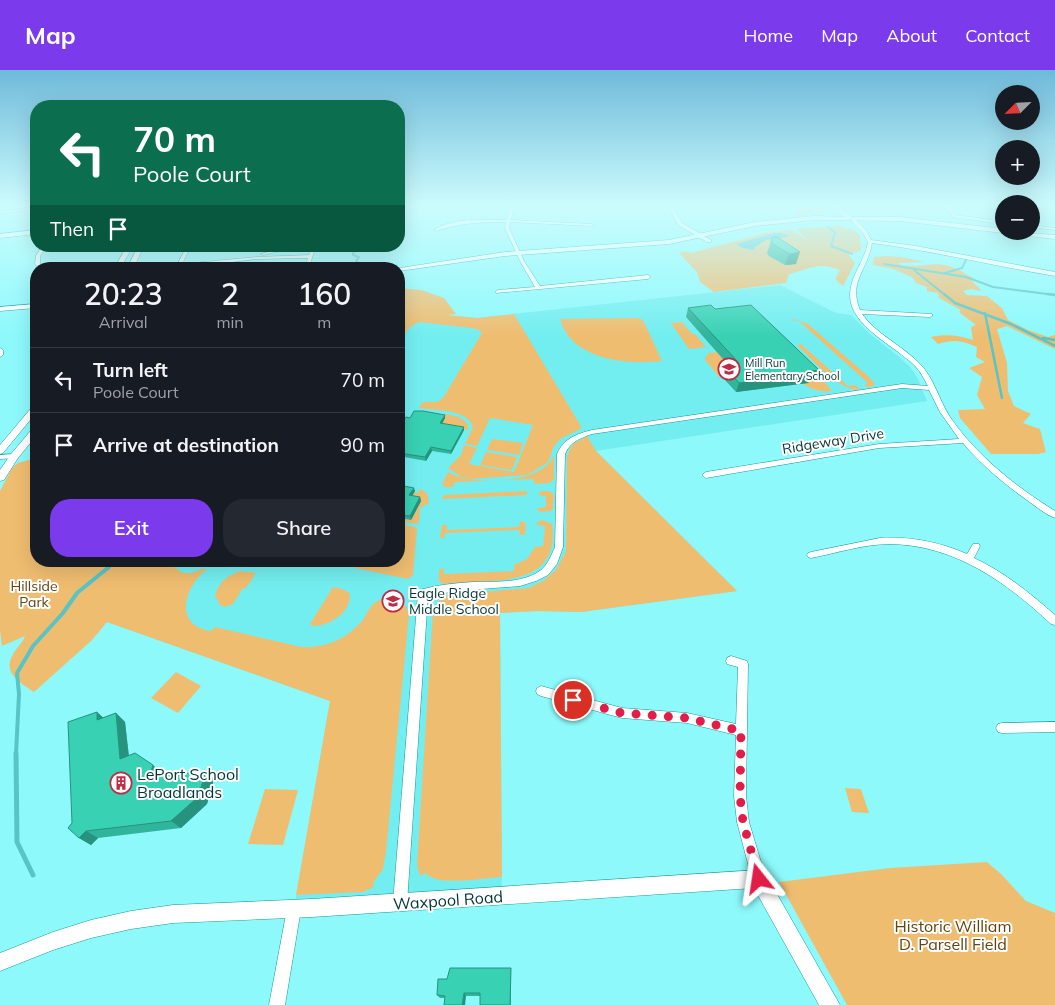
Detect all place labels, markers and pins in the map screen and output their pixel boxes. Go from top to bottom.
place label: Mill Run Elementary School [745,356,840,383]
school or university icon: Mill Run Elementary School [717,357,741,381]
place label: Eagle Ridge Middle School [409,584,499,618]
school or university icon: Eagle Ridge Middle School [381,589,405,613]
pin [552,679,594,721]
place label: LePort School Broadlands [137,764,239,802]
building icon: LePort School Broadlands [109,771,133,795]

